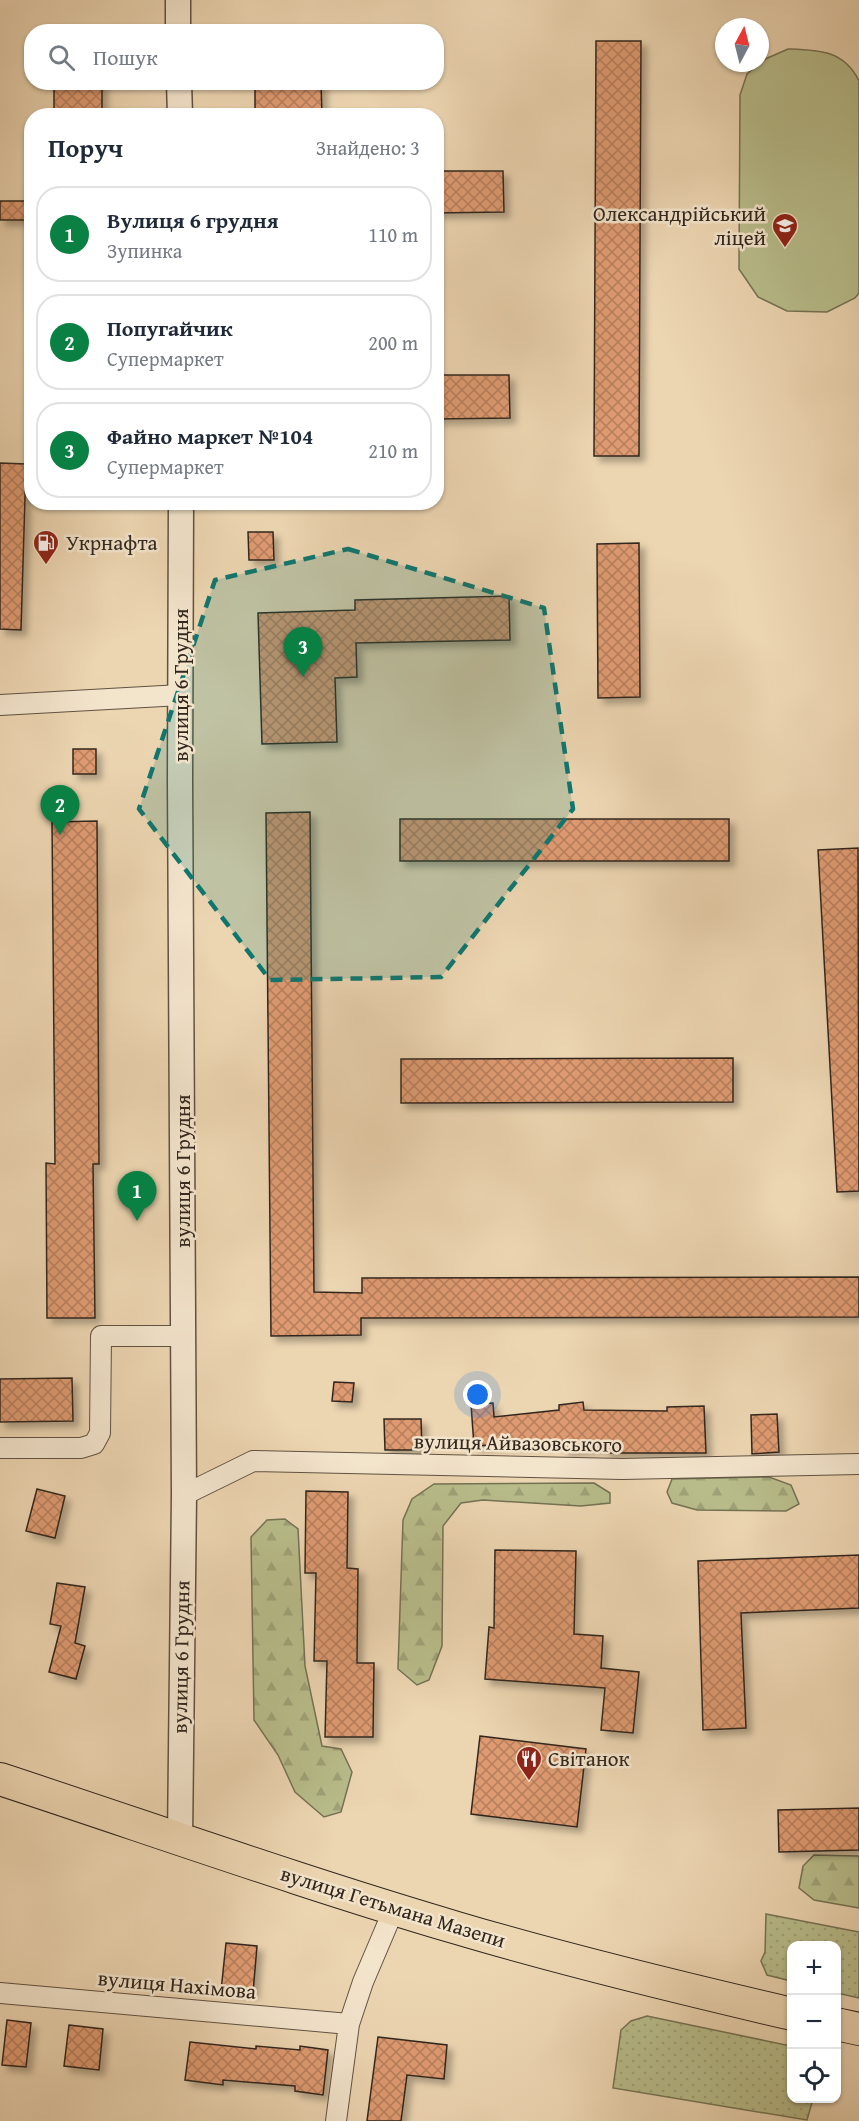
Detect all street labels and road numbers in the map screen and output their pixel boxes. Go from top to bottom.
street label: вулиця 6 Грудня [165,608,196,762]
street label: вулиця 6 Грудня [167,1094,198,1248]
street label: вулиця Айвазовського [414,1425,622,1460]
street label: вулиця 6 Грудня [164,1580,197,1734]
street label: вулиця Гетьмана Мазепи [277,1858,510,1956]
street label: вулиця Нахімова [97,1962,257,2007]

